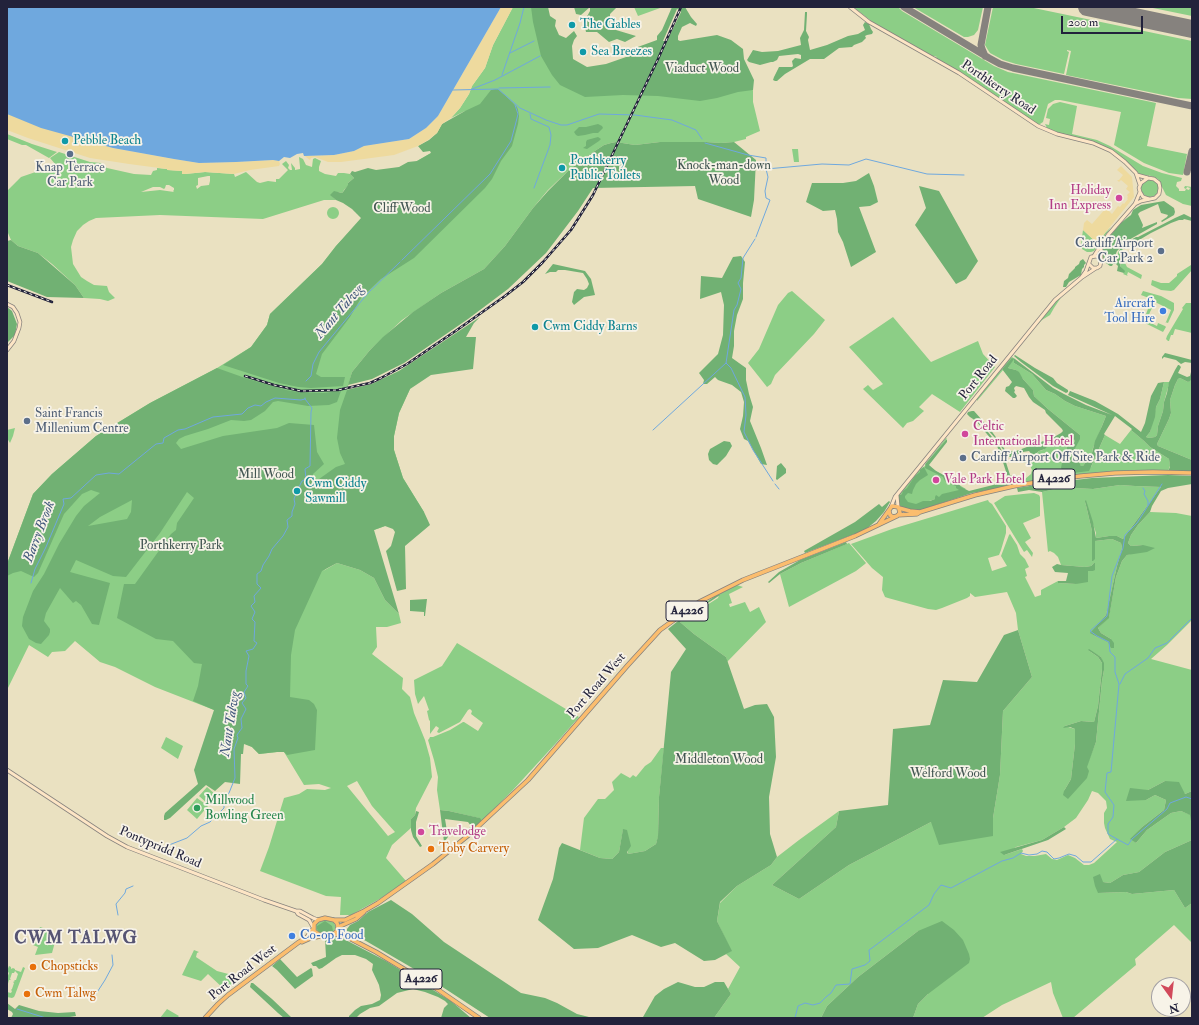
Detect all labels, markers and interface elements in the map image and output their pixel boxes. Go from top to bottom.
scale bar [1063,8,1145,34]
text: 200 m [1068,15,1098,30]
place label: The Gables [580,17,640,33]
marker: The Gables [567,20,577,30]
place label: Sea Breezes [591,44,652,60]
marker: Sea Breezes [578,47,588,57]
street label: Porthkerry Road [958,57,1038,119]
park label: Viaduct Wood [665,61,739,77]
place label: Pebble Beach [73,133,141,149]
marker: Pebble Beach [60,136,70,146]
marker: Knap Terrace Car Park [65,149,75,159]
place label: Porthkerry Public Toilets [570,153,640,184]
park label: Knock-man-down Wood [677,158,771,189]
place label: Knap Terrace Car Park [35,160,105,191]
marker: Porthkerry Public Toilets [557,163,567,173]
place label: Holiday Inn Express [1049,183,1111,214]
marker: Holiday Inn Express [1114,193,1124,203]
park label: Cliff Wood [373,201,431,217]
place label: Cardiff Airport Car Park 2 [1075,236,1153,267]
marker: Cardiff Airport Car Park 2 [1156,246,1166,256]
water label: Nant Talwg [312,282,368,342]
place label: Aircraft Tool Hire [1104,296,1155,327]
marker: Aircraft Tool Hire [1158,306,1168,316]
place label: Cwm Ciddy Barns [543,319,637,335]
marker: Cwm Ciddy Barns [530,322,540,332]
street label: Port Road [956,353,1002,403]
place label: Saint Francis Millenium Centre [35,406,129,437]
marker: Saint Francis Millenium Centre [22,416,32,426]
place label: Celtic International Hotel [973,419,1073,450]
marker: Celtic International Hotel [960,429,970,439]
place label: Cardiff Airport Off Site Park & Ride [971,450,1160,466]
marker: Cardiff Airport Off Site Park & Ride [958,453,968,463]
park label: Mill Wood [238,467,294,483]
road number: A4226 [1033,469,1075,489]
place label: Vale Park Hotel [944,472,1025,488]
marker: Vale Park Hotel [931,475,941,485]
place label: Cwm Ciddy Sawmill [305,476,366,507]
marker: Cwm Ciddy Sawmill [292,486,302,496]
water label: Barry Brook [21,499,59,565]
park label: Porthkerry Park [140,538,222,554]
road number: A4226 [666,601,708,621]
street label: Port Road West [564,650,630,722]
water label: Nant Talwg [218,690,244,758]
park label: Middleton Wood [675,752,763,768]
park label: Welford Wood [910,766,986,782]
place label: Millwood Bowling Green [205,793,284,824]
marker: Millwood Bowling Green [192,803,202,813]
street label: Pontypridd Road [117,824,203,872]
place label: Travelodge [429,824,486,840]
marker: Travelodge [416,827,426,837]
place label: Toby Carvery [439,841,509,857]
marker: Toby Carvery [426,844,436,854]
place label: Co-op Food [300,928,364,944]
district label: CWM TALWG [14,929,138,949]
marker: Co-op Food [287,931,297,941]
street label: Port Road West [206,942,280,1004]
place label: Chopsticks [41,959,98,975]
marker: Chopsticks [28,962,38,972]
road number: A4226 [400,969,442,989]
north arrow [1151,977,1191,1017]
place label: Cwm Talwg [35,986,96,1002]
marker: Cwm Talwg [22,989,32,999]
text: N [1168,1001,1180,1016]

